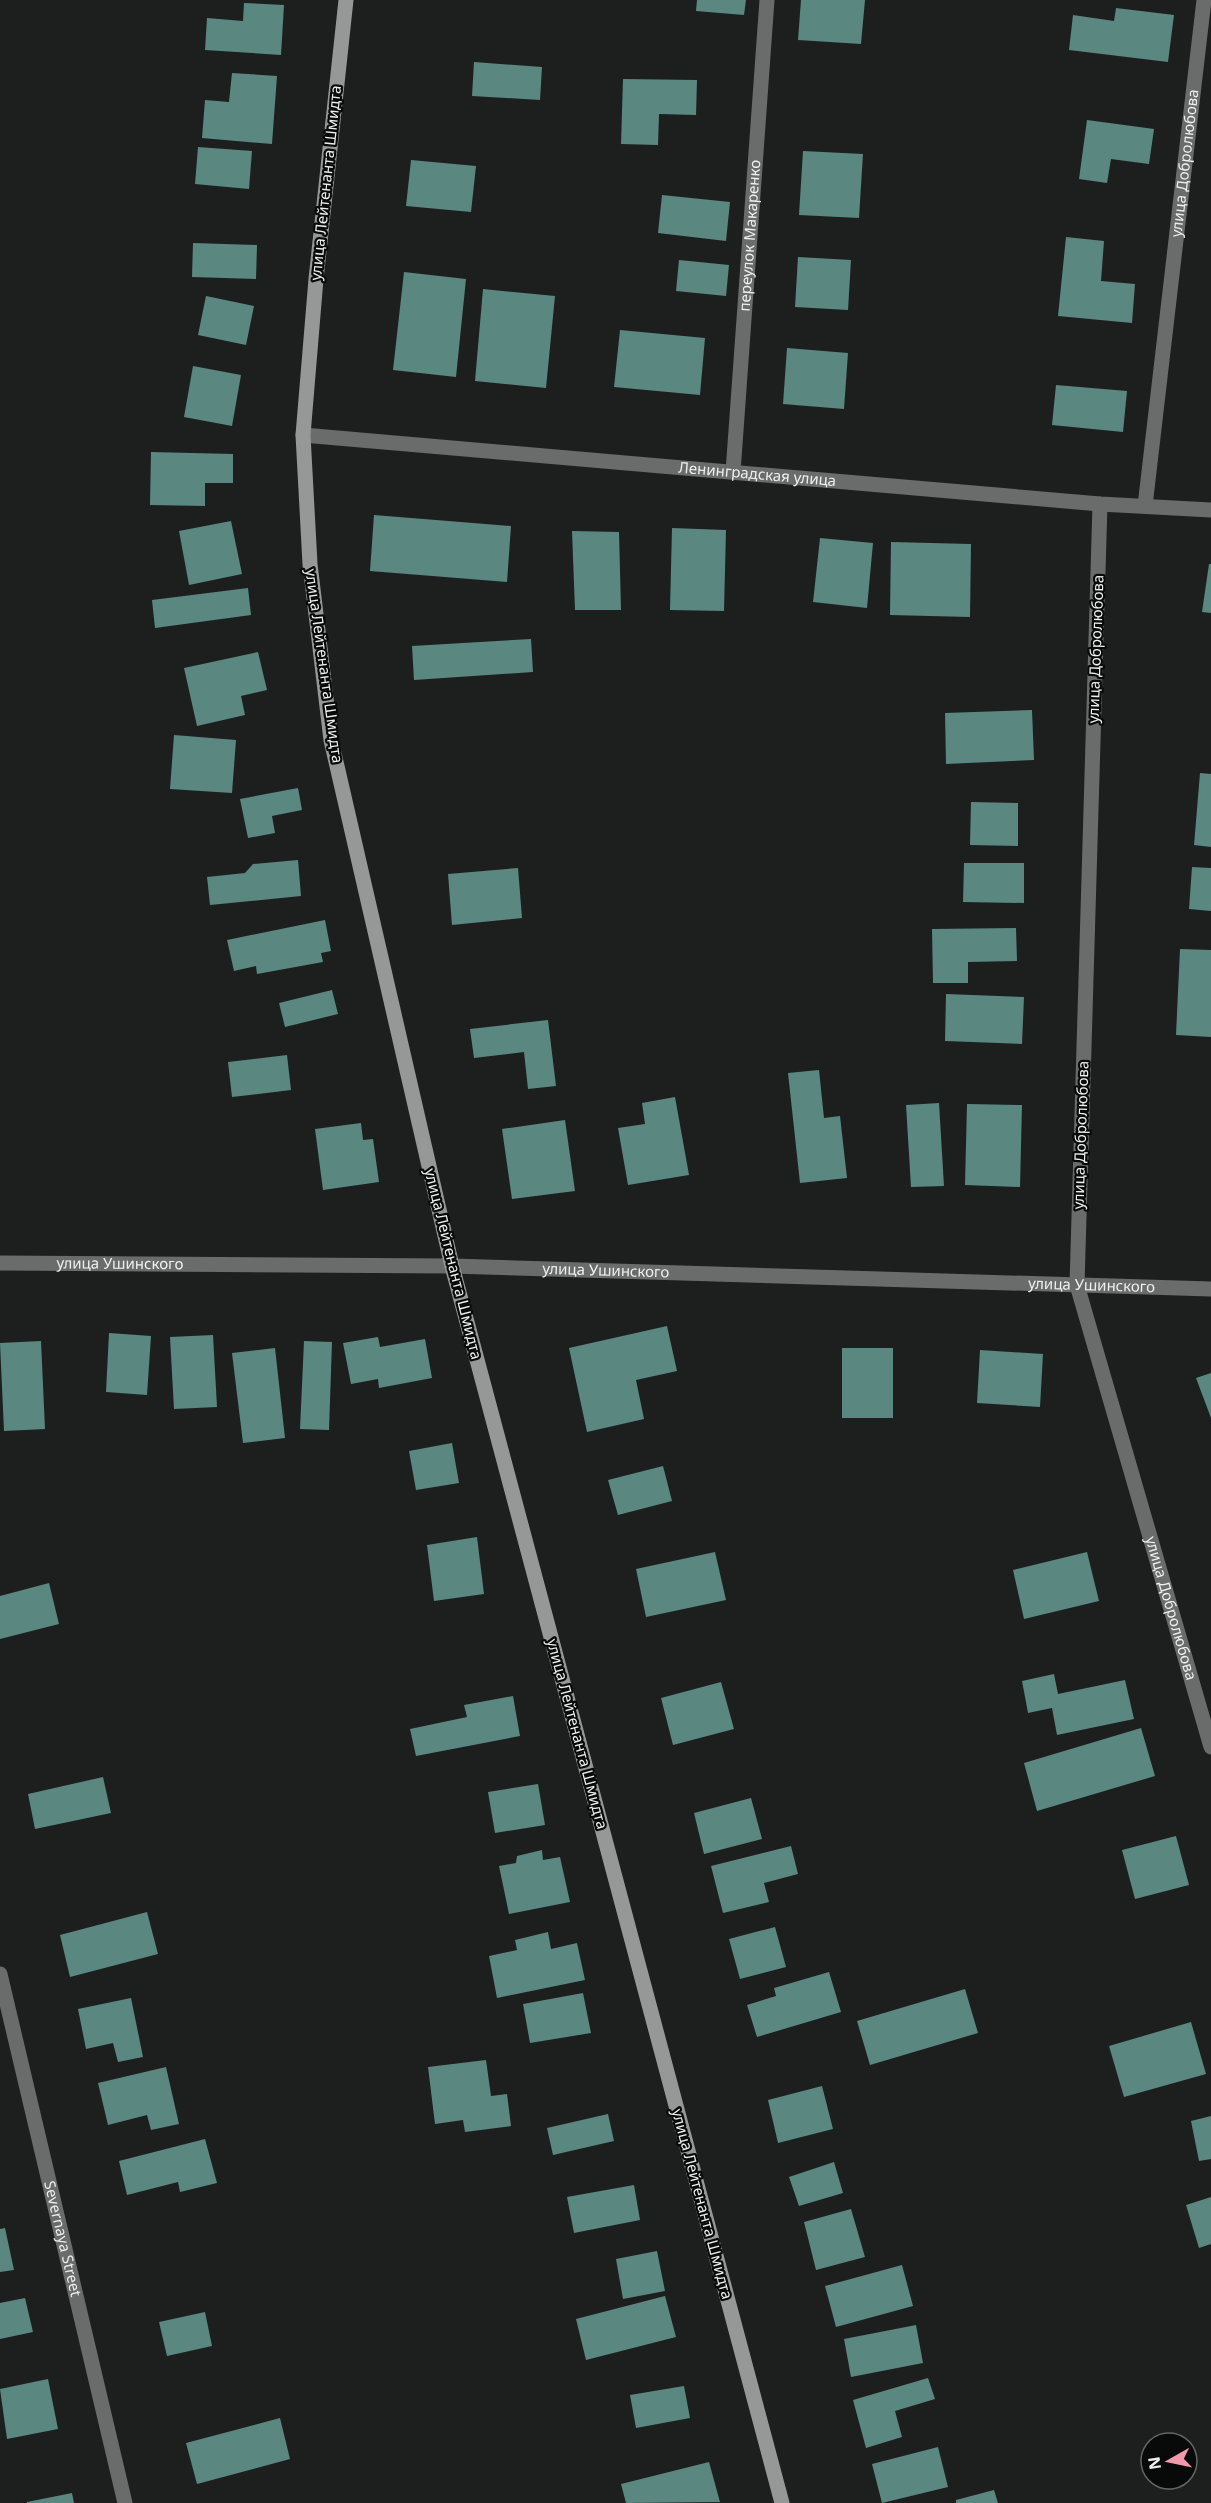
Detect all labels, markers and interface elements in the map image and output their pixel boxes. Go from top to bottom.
street label: улица Лейтенанта Шмидта [305,84,345,281]
street label: улица Добролюбова [1165,88,1203,238]
street label: переулок Макаренко [734,159,764,312]
street label: Ленинградская улица [678,457,837,490]
street label: улица Лейтенанта Шмидта [301,567,349,764]
street label: улица Добролюбова [1082,574,1108,724]
street label: улица Добролюбова [1067,1060,1093,1210]
street label: улица Лейтенанта Шмидта [421,1166,487,1361]
street label: улица Ушинского [57,1252,184,1273]
street label: улица Ушинского [542,1258,670,1282]
street label: улица Ушинского [1028,1272,1156,1296]
street label: улица Добролюбова [1141,1534,1202,1682]
street label: улица Лейтенанта Шмидта [543,1636,613,1831]
street label: улица Лейтенанта Шмидта [668,2106,738,2301]
street label: Severnaya Street [40,2179,87,2299]
north arrow [1139,2431,1199,2491]
text: N [1142,2455,1166,2471]

